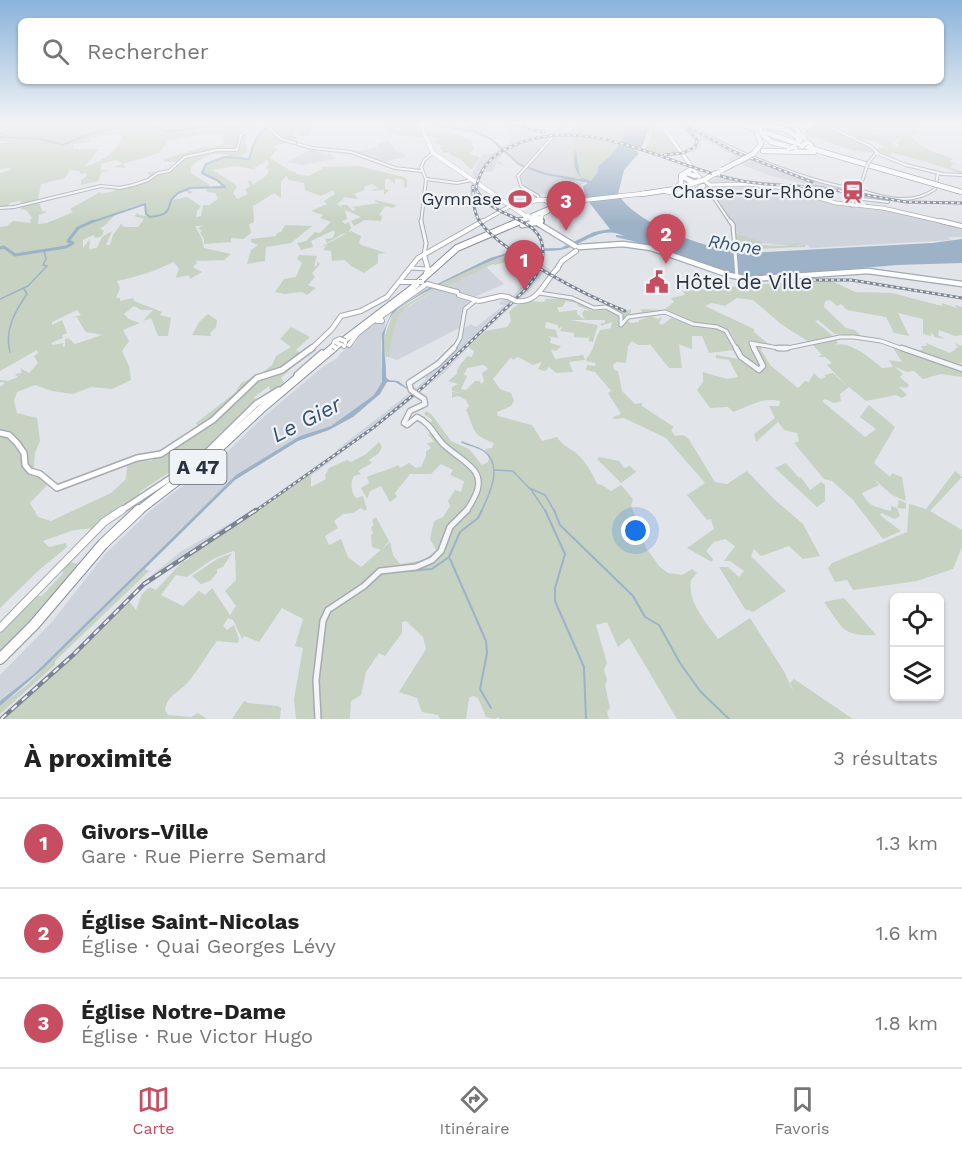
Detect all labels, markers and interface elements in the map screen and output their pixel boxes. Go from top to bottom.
search box [18,18,944,84]
icon: search [39,35,72,68]
text: Rechercher [87,39,209,64]
station icon: Chasse-sur-Rhône [840,179,866,205]
place label: Chasse-sur-Rhône [672,181,835,202]
pin: 3 [546,182,586,231]
sports icon: Gymnase [507,186,533,212]
place label: Gymnase [421,188,502,209]
pin: 2 [646,214,686,264]
water label: Rhone [707,230,763,259]
pin: 1 [504,240,544,290]
public building icon: Hôtel de Ville [644,269,670,295]
place label: Hôtel de Ville [675,269,812,294]
water label: Le Gier [267,391,347,448]
road number: A 47 [170,450,226,484]
your location [621,516,650,545]
map controls [890,593,944,701]
button: locate [890,593,944,647]
button: layers [890,647,944,701]
text: À proximité [24,743,172,773]
text: 3 résultats [833,746,938,770]
text: Givors-Ville [81,819,208,844]
text: 1 [39,831,48,855]
text: 1.3 km [876,831,938,855]
text: Gare · Rue Pierre Semard [81,844,327,868]
text: Église Saint-Nicolas [81,909,299,934]
text: 2 [38,921,49,945]
text: 1.6 km [876,921,938,945]
text: Église · Quai Georges Lévy [81,934,336,958]
text: Église Notre-Dame [81,999,286,1024]
text: 3 [38,1011,49,1035]
text: 1.8 km [875,1011,938,1035]
text: Église · Rue Victor Hugo [81,1024,313,1048]
tab: Carte [133,1083,175,1138]
tab: Itinéraire [440,1083,510,1138]
tab: Favoris [775,1083,829,1138]

